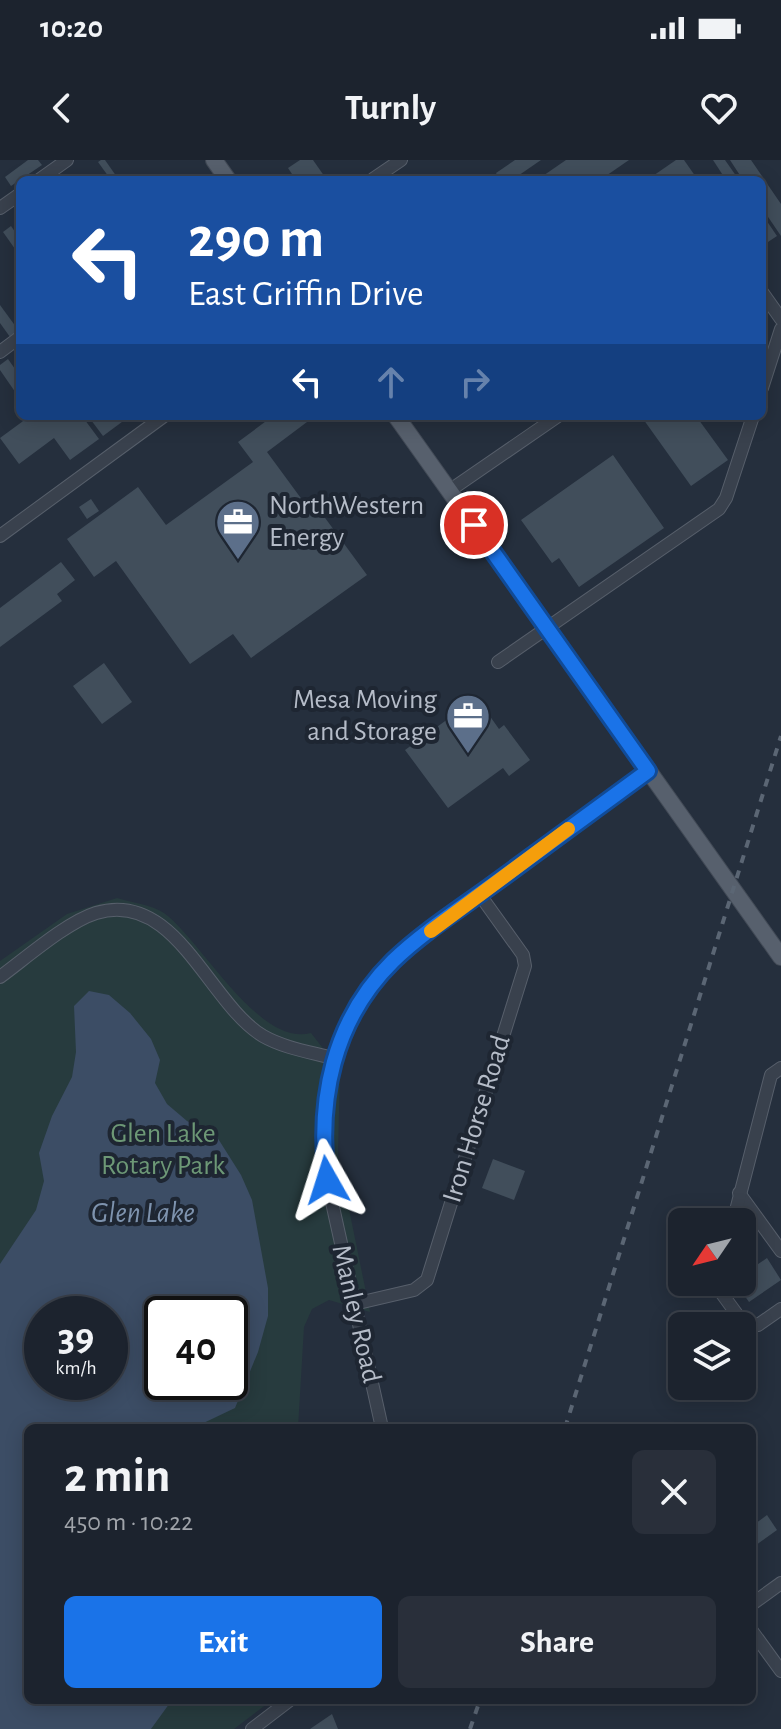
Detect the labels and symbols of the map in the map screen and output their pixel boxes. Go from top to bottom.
pin [440,491,508,559]
place label: NorthWestern Energy [269,492,424,552]
office icon: NorthWestern Energy [214,498,262,561]
place label: Mesa Moving and Storage [293,686,437,746]
office icon: Mesa Moving and Storage [444,692,492,755]
street label: Iron Horse Road [438,1032,516,1206]
park label: Glen Lake Rotary Park [101,1120,225,1180]
position arrow [285,1138,369,1222]
water label: Glen Lake [91,1198,195,1228]
north arrow [668,1208,756,1296]
street label: Manley Road [326,1242,386,1386]
speed limit sign: 40 [144,1296,248,1400]

